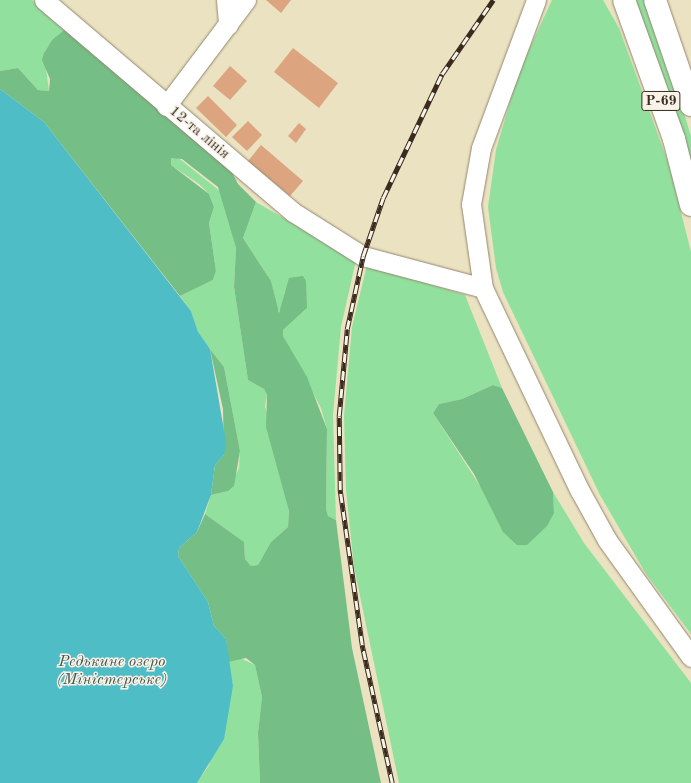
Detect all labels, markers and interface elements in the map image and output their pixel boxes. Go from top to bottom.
road number: Р-69 [641,89,681,113]
street label: 12-та лінія [165,103,233,163]
water label: Редькине озеро (Міністерське) [57,652,167,690]

